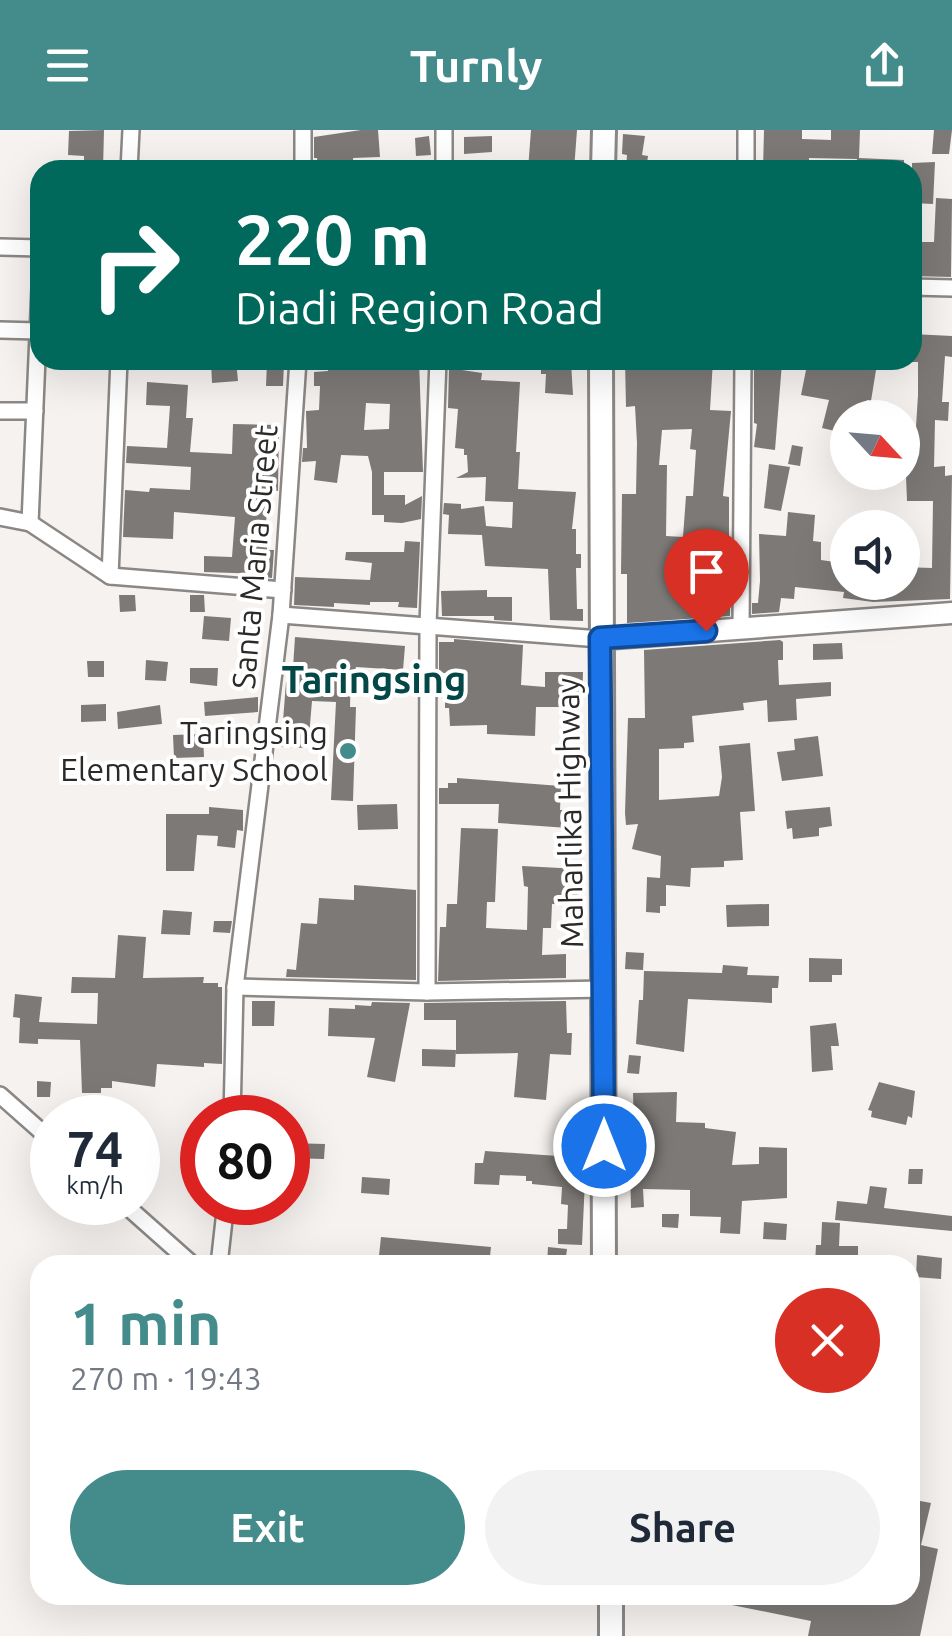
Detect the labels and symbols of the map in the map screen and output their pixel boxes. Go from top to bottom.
north arrow [830,400,920,490]
street label: Santa Maria Street [225,423,284,691]
pin [664,529,749,632]
district label: Taringsing [282,658,466,700]
street label: Maharlika Highway [549,677,589,949]
place label: Taringsing Elementary School [60,714,328,787]
marker: Taringsing Elementary School [337,740,359,762]
position arrow [552,1094,656,1198]
speed limit sign: 80 [180,1095,310,1225]

